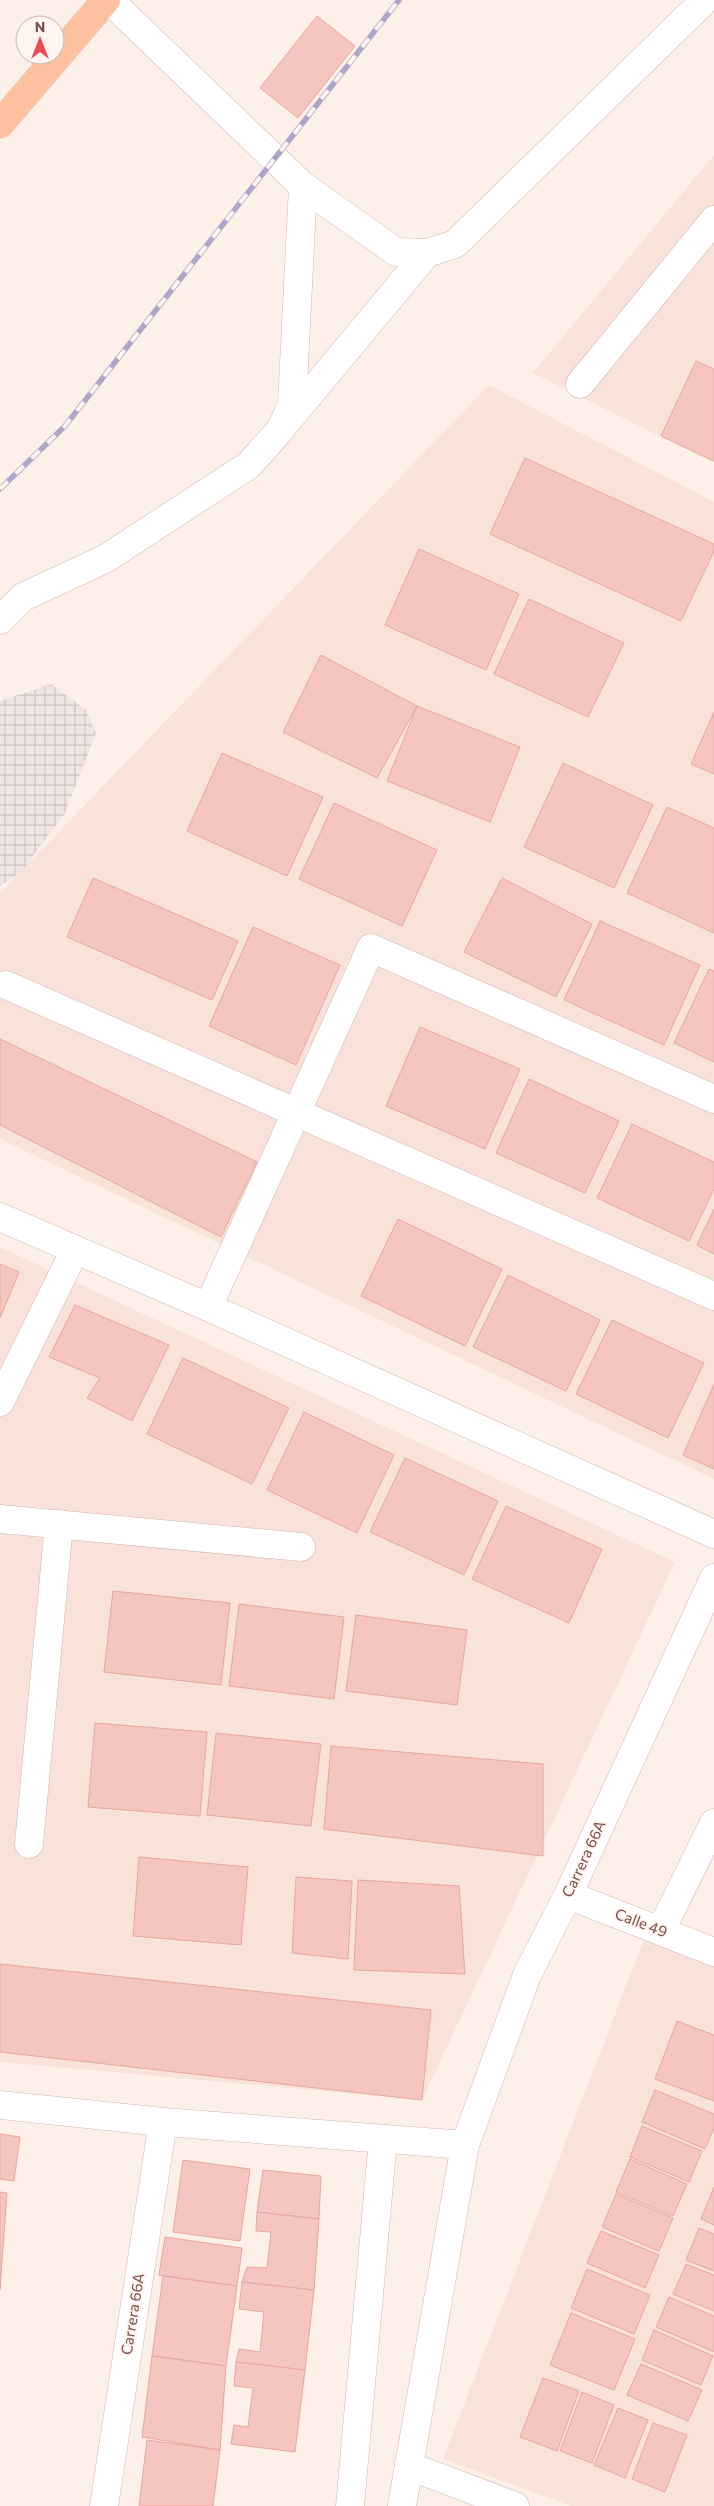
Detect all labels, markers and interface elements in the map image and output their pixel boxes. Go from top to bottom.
north arrow [15,15,65,65]
text: N [35,18,45,35]
street label: Carrera 66A [557,1817,609,1900]
street label: Calle 49 [613,1904,670,1940]
street label: Carrera 66A [117,2272,147,2356]

